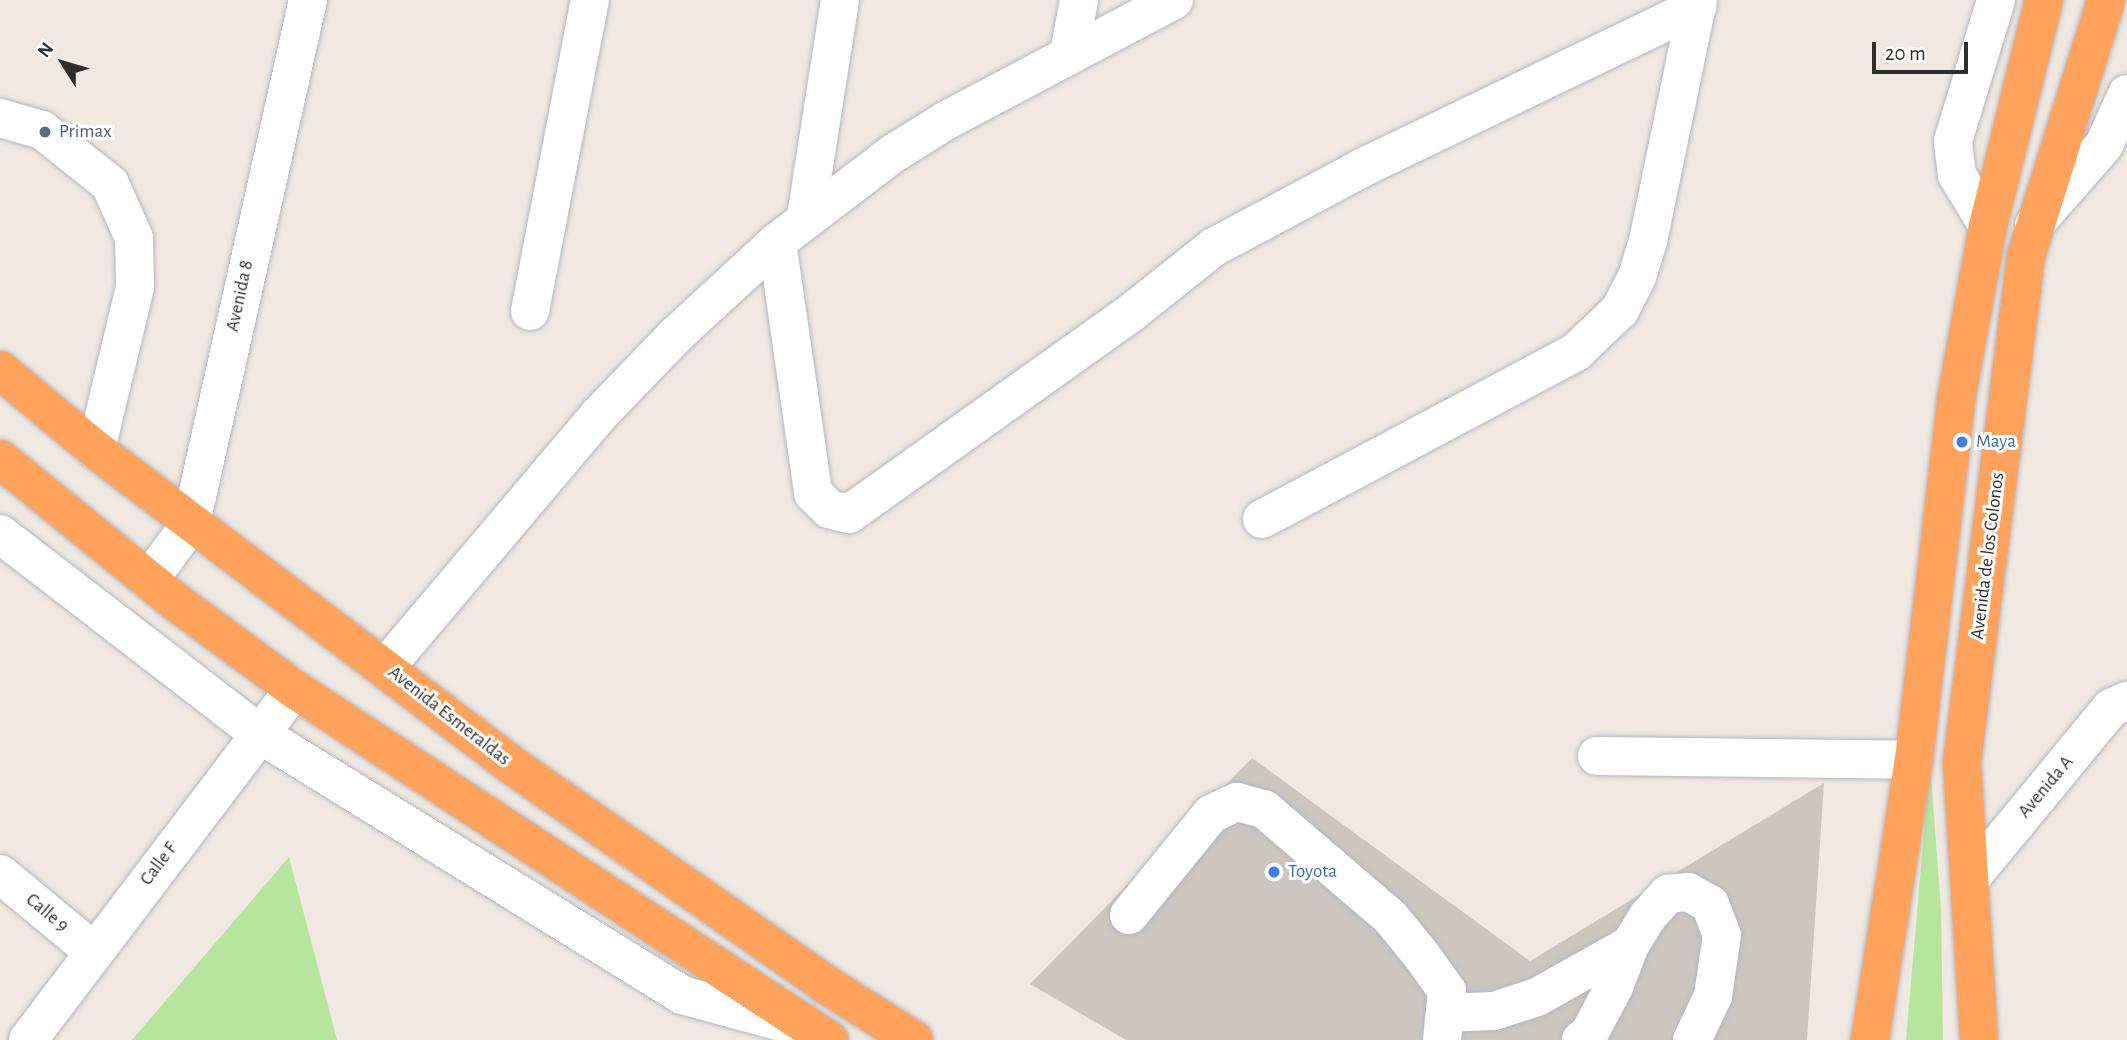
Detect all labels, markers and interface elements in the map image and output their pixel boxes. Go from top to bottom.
north arrow [28,28,98,98]
scale bar [1875,28,1971,72]
text: N [34,39,57,61]
text: 20 m [1885,43,1926,64]
place label: Primax [59,121,112,143]
marker: Primax [37,124,53,140]
street label: Avenida 8 [221,258,259,334]
place label: Maya [1976,431,2016,453]
marker: Maya [1954,434,1970,450]
street label: Avenida de los Colonos [1966,471,2010,641]
street label: Avenida Esmeraldas [383,661,515,771]
street label: Avenida A [2013,751,2079,823]
street label: Calle F [135,838,183,890]
place label: Toyota [1288,861,1337,883]
marker: Toyota [1266,864,1282,880]
street label: Calle 9 [21,889,73,937]

